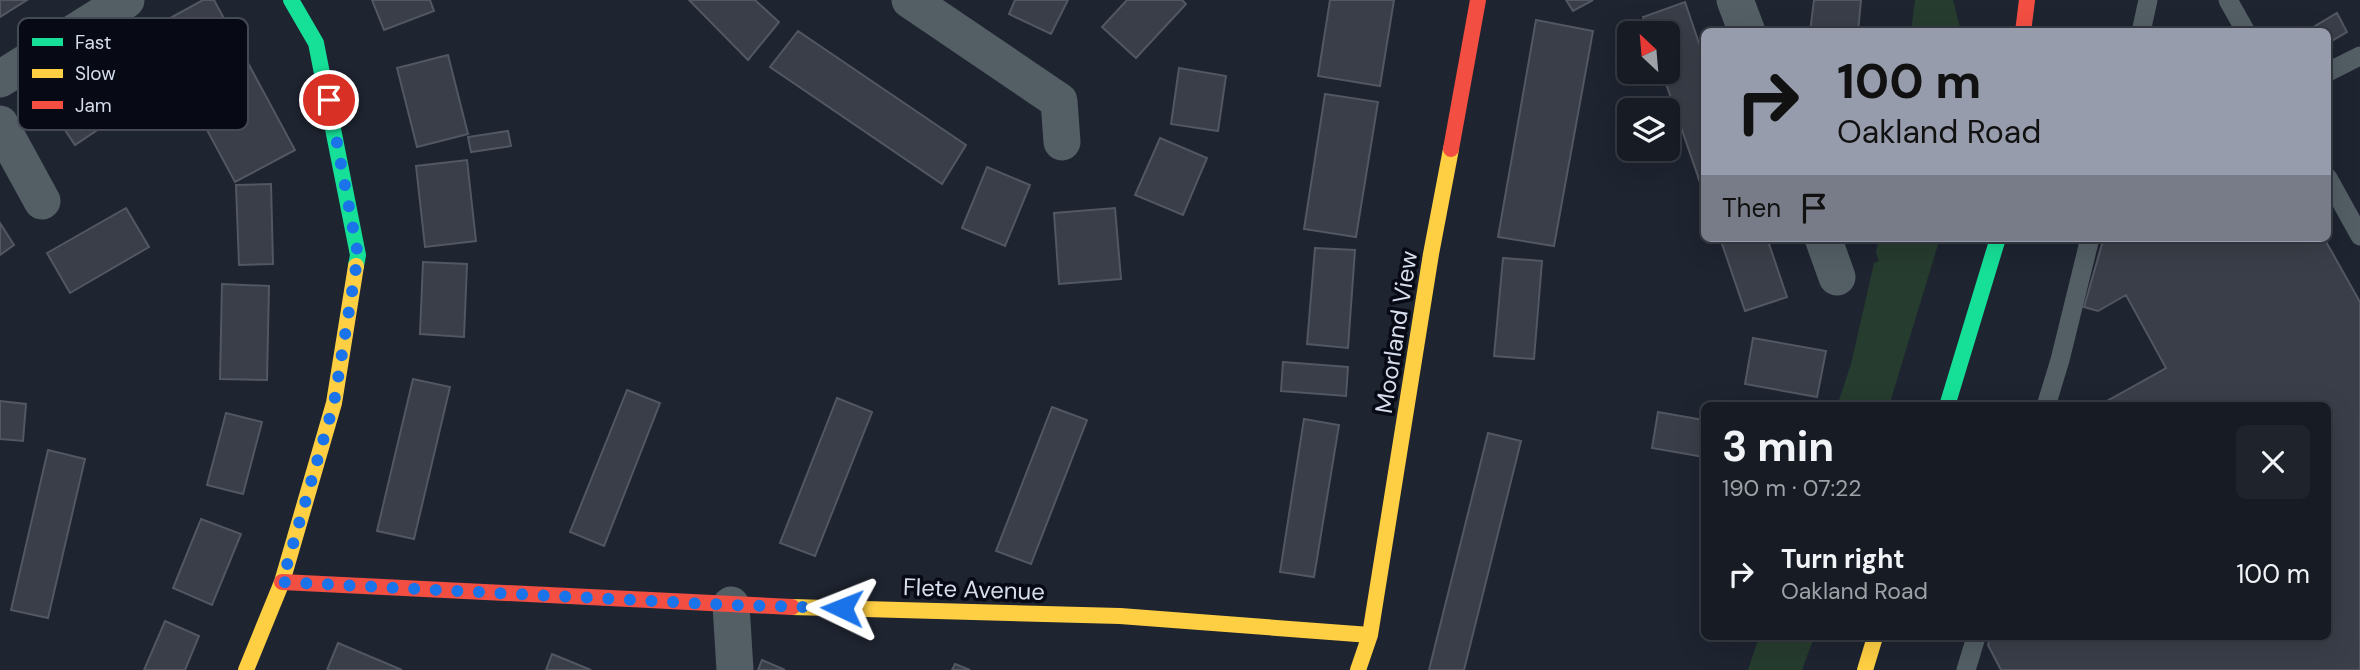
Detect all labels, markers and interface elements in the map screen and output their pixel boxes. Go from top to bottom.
legend [18,18,248,130]
north arrow [1617,21,1680,84]
map controls [1617,21,1680,161]
text: Fast [75,30,111,55]
text: 100 m [1837,49,1981,113]
icon: right [1722,56,1813,147]
text: Slow [75,61,116,86]
pin [299,70,359,130]
icon: arrive [310,81,348,119]
text: Jam [75,93,112,118]
button: layers [1617,98,1680,161]
text: Oakland Road [1837,111,2041,153]
icon: arrive [1795,189,1833,227]
text: Then [1722,191,1781,225]
street label: Moorland View [1368,248,1424,416]
text: 3 min [1722,419,1834,474]
button: close [2236,425,2310,499]
text: 190 m · 07:22 [1722,473,1862,503]
text: Turn right [1781,542,1905,576]
icon: right [1722,555,1760,593]
text: 100 m [2236,557,2310,591]
position arrow [805,571,879,645]
street label: Flete Avenue [902,571,1046,607]
text: Oakland Road [1781,576,1928,606]

